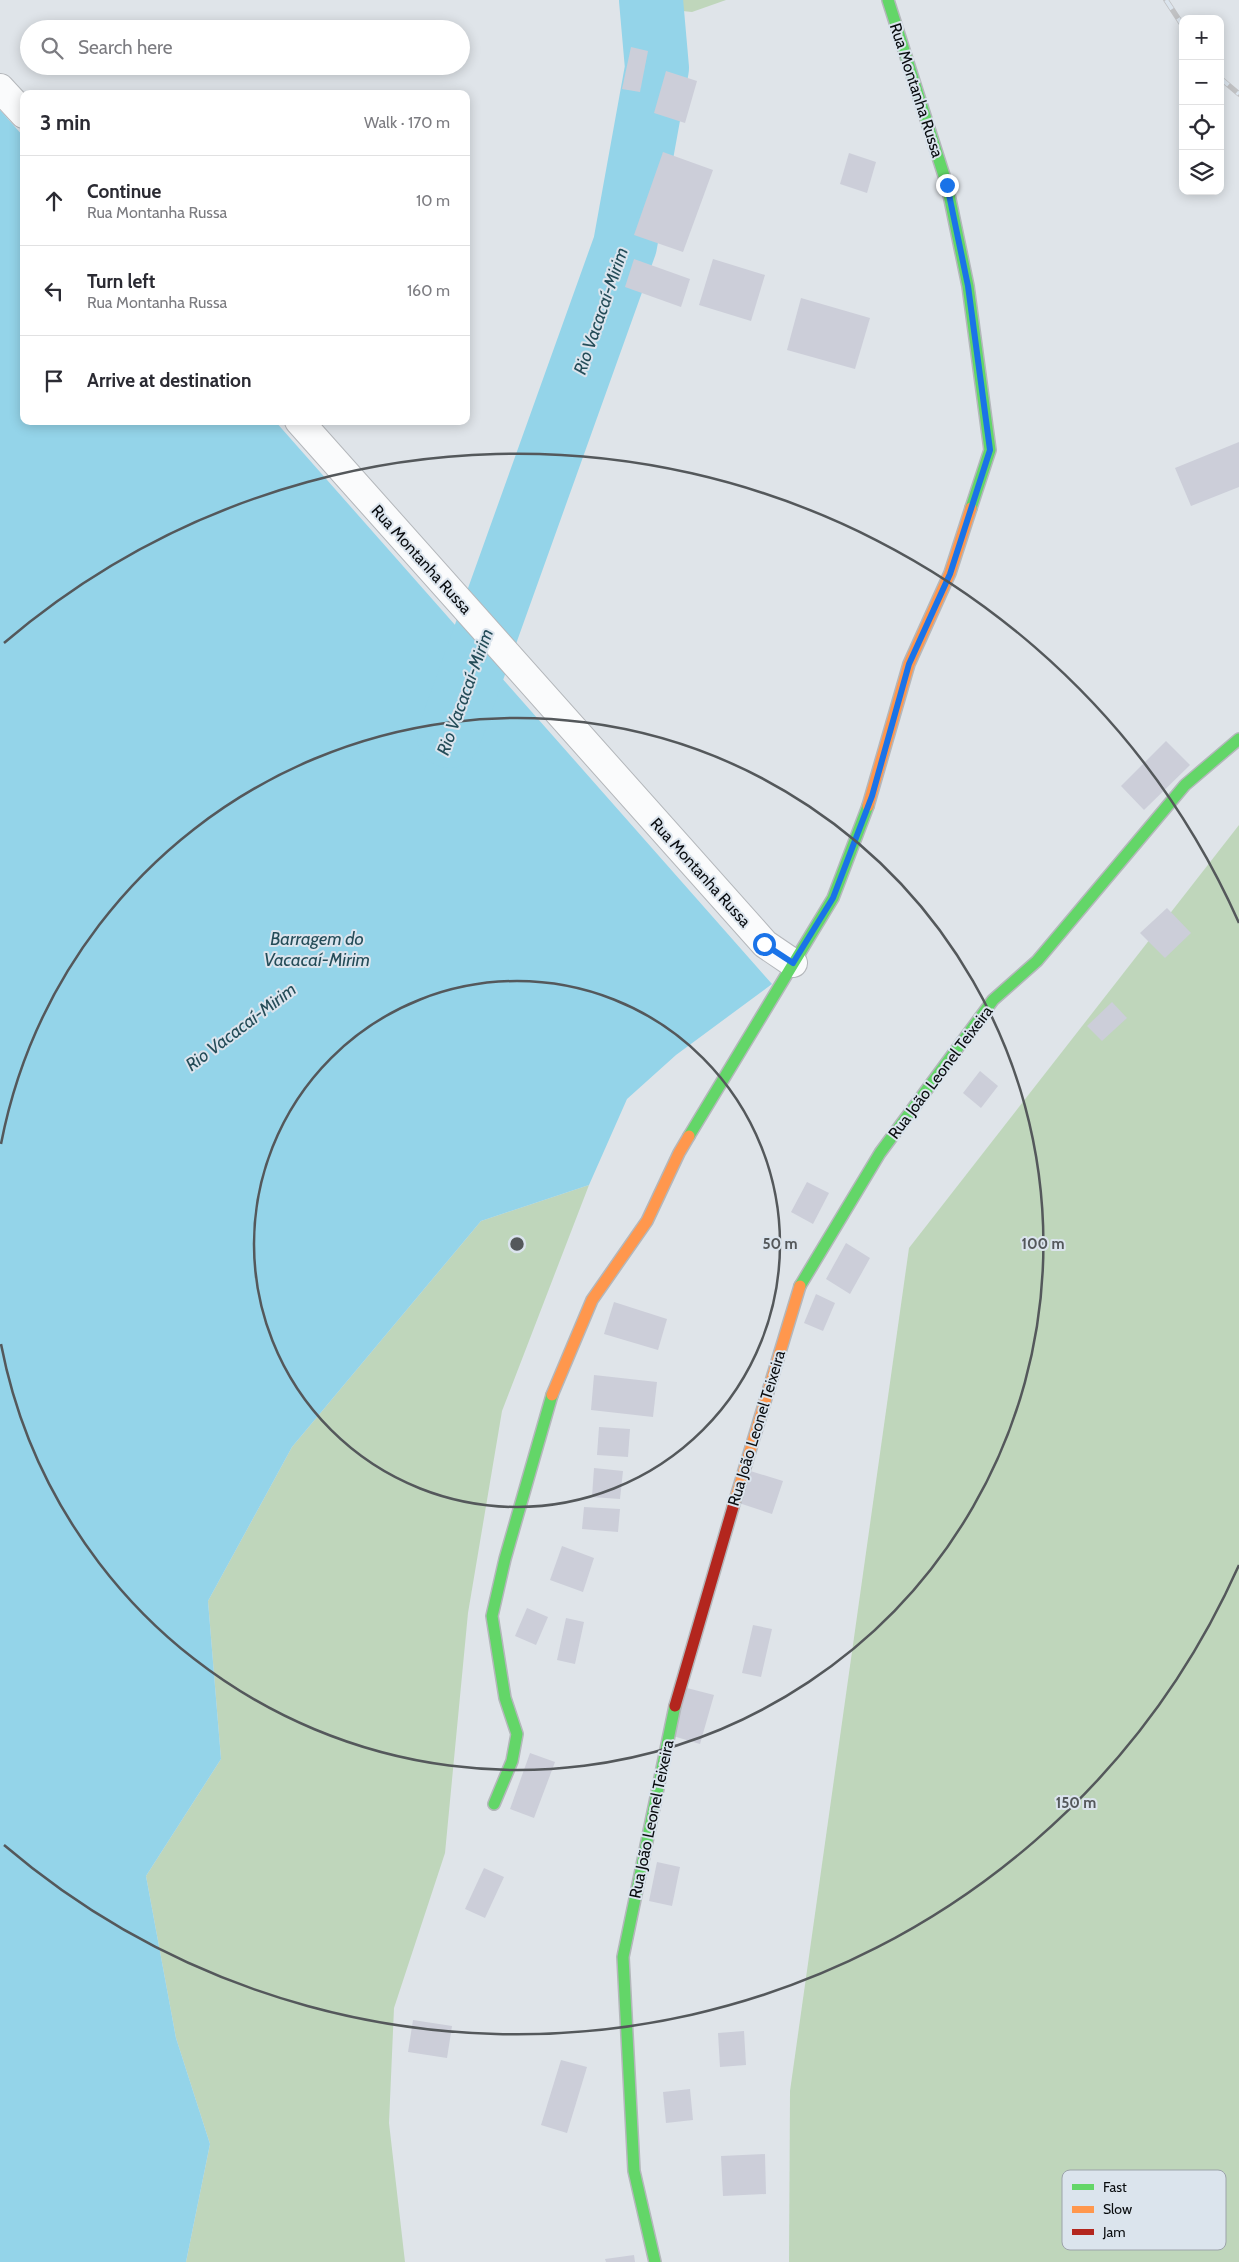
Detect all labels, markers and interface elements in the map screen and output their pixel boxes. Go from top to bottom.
map controls [1179,15,1224,195]
button: + [1179,15,1224,60]
search box [20,20,470,75]
street label: Rua Montanha Russa [886,21,947,160]
icon: search [38,34,66,62]
text: Search here [78,36,172,59]
button: − [1179,60,1224,105]
button: locate [1179,105,1224,150]
text: 3 min [40,110,91,135]
text: Walk · 170 m [364,113,450,132]
button: layers [1179,150,1224,195]
route end [936,174,959,197]
text: Continue [87,180,161,203]
icon: ahead [40,187,68,215]
text: 10 m [416,191,450,210]
text: Rua Montanha Russa [87,203,227,222]
water label: Rio Vacacaí-Mirim [569,245,633,377]
text: Turn left [87,270,155,293]
icon: left [40,277,68,305]
text: 160 m [407,281,450,300]
text: Rua Montanha Russa [87,293,227,312]
icon: arrive [40,367,68,395]
text: Arrive at destination [87,369,251,392]
street label: Rua Montanha Russa [368,501,476,618]
water label: Rio Vacacaí-Mirim [432,626,498,758]
street label: Rua Montanha Russa [647,814,755,931]
water label: Barragem do Vacacaí-Mirim [264,928,370,971]
route start [753,933,776,956]
water label: Rio Vacacaí-Mirim [181,978,301,1076]
street label: Rua João Leonel Teixeira [884,1002,997,1143]
centre of rings [508,1235,526,1253]
text: 50 m [762,1235,798,1253]
text: 100 m [1021,1235,1065,1253]
street label: Rua João Leonel Teixeira [724,1348,789,1508]
street label: Rua João Leonel Teixeira [625,1738,678,1900]
text: 150 m [1056,1794,1096,1812]
legend [1062,2170,1226,2250]
text: Fast [1103,2178,1127,2196]
text: Slow [1103,2200,1132,2218]
text: Jam [1102,2223,1125,2241]

